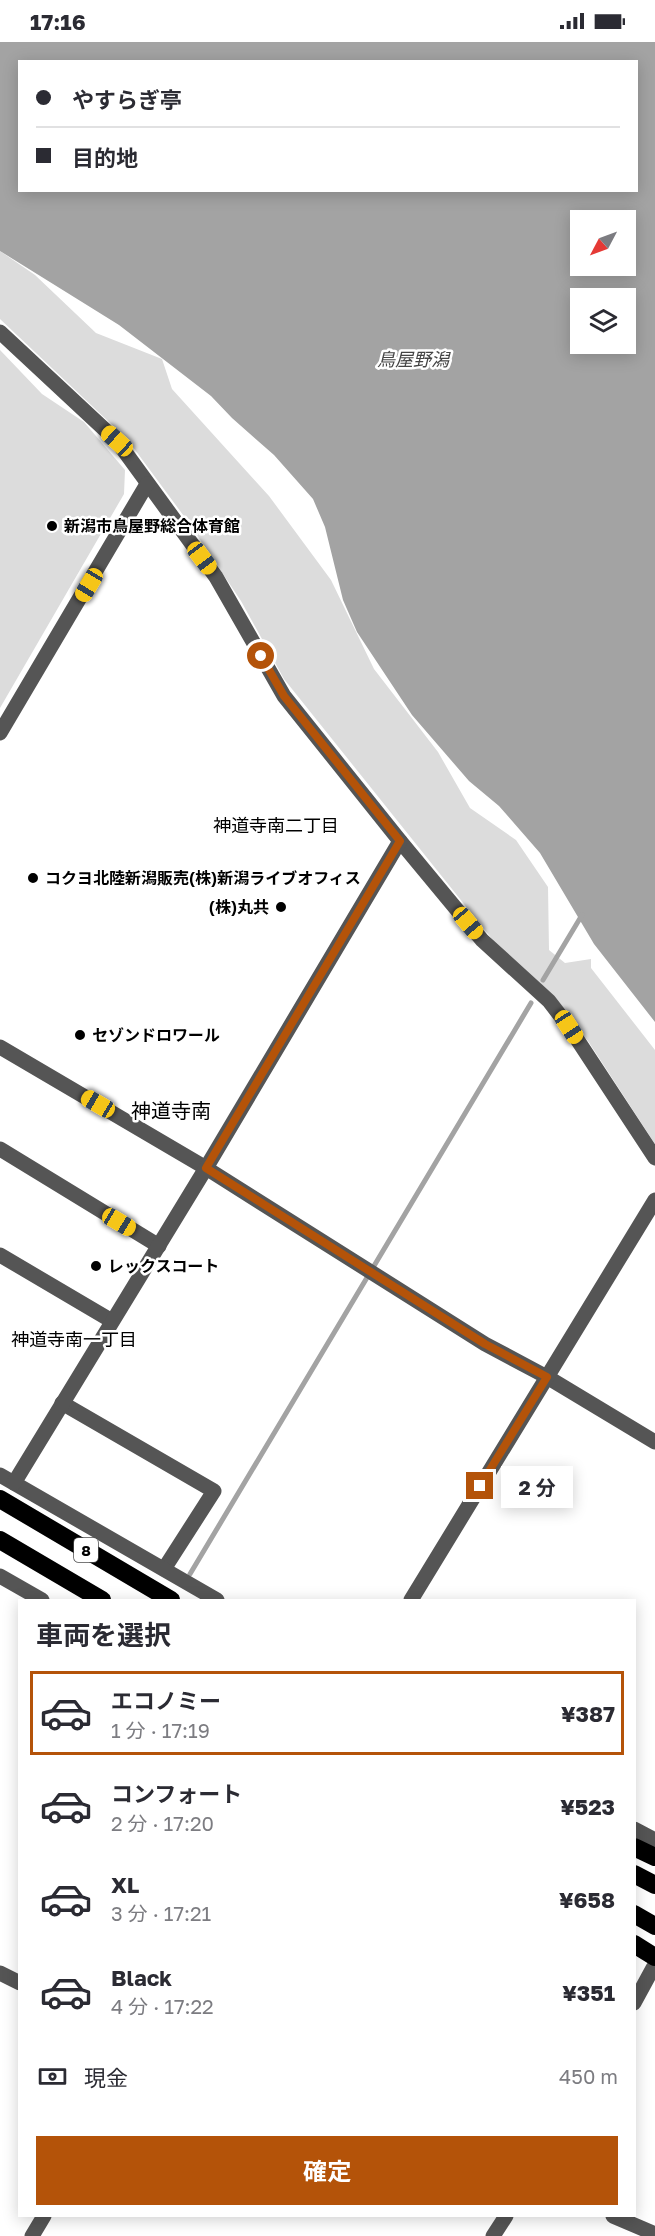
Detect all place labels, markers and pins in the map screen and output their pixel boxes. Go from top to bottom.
place label: 新潟市鳥屋野総合体育館 [64,516,240,536]
marker: 新潟市鳥屋野総合体育館 [45,519,59,533]
place label: コクヨ北陸新潟販売(株)新潟ライブオフィス [45,868,361,888]
marker: コクヨ北陸新潟販売(株)新潟ライブオフィス [26,871,40,885]
place label: (株)丸共 [209,897,269,917]
marker: (株)丸共 [274,900,288,914]
place label: セゾンドロワール [92,1025,220,1045]
marker: セゾンドロワール [73,1028,87,1042]
place label: レックスコート [108,1256,220,1276]
marker: レックスコート [89,1259,103,1273]

